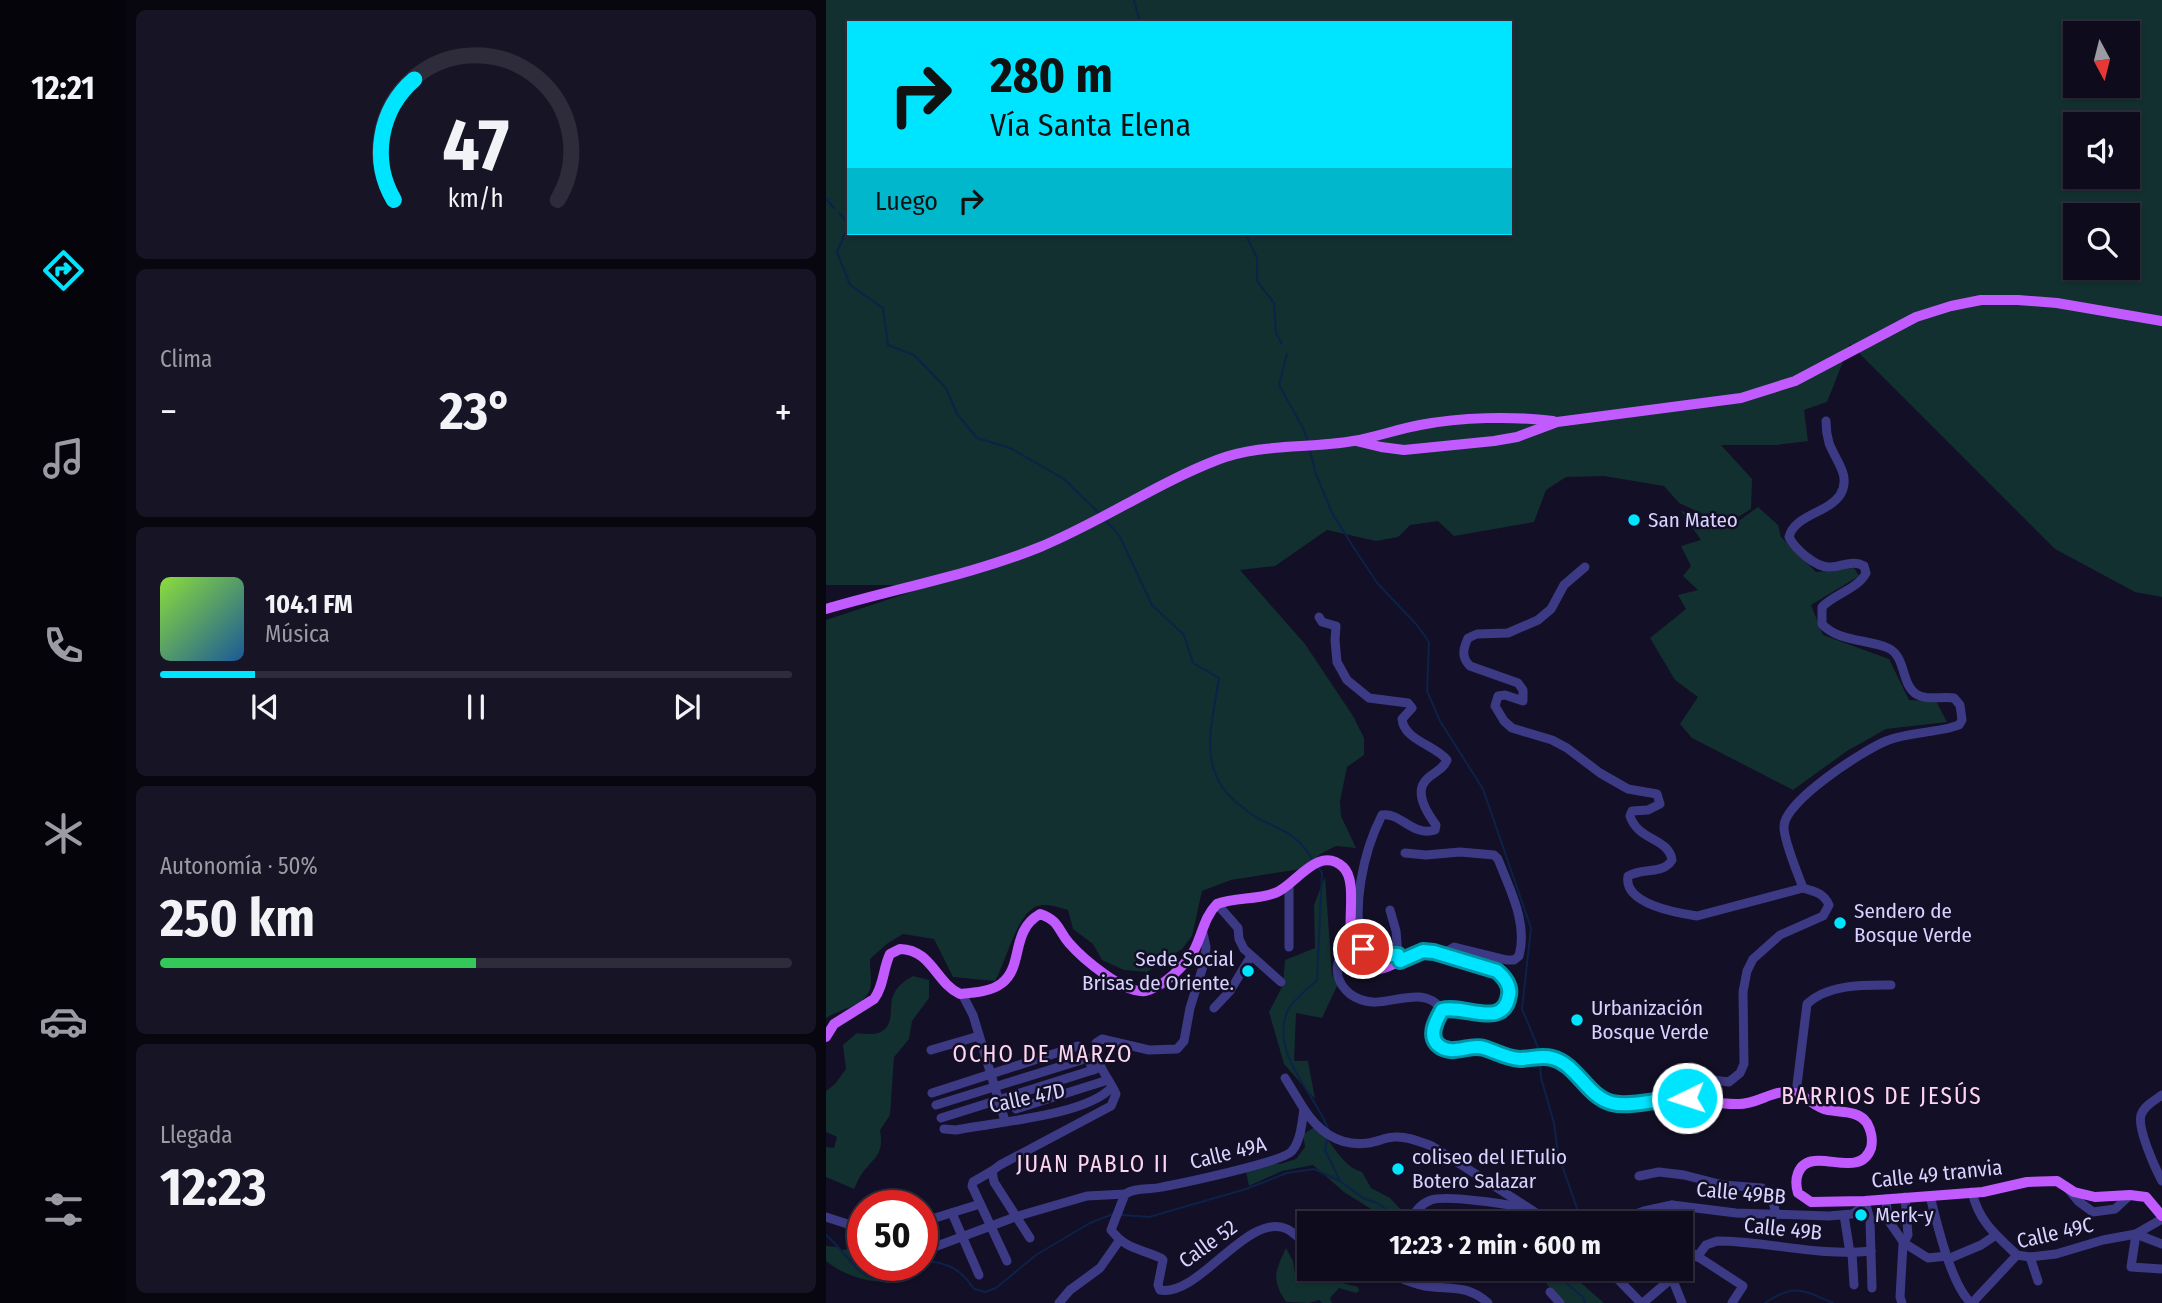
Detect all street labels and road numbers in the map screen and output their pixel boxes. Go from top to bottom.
street label: Calle 47D [986,1077,1068,1119]
street label: Calle 49A [1187,1131,1269,1175]
street label: Calle 49 tranvia [1870,1154,2004,1194]
street label: Calle 49BB [1695,1176,1787,1210]
street label: Calle 49B [1743,1212,1823,1246]
street label: Calle 49C [2014,1212,2096,1254]
street label: Calle 52 [1174,1214,1242,1274]

